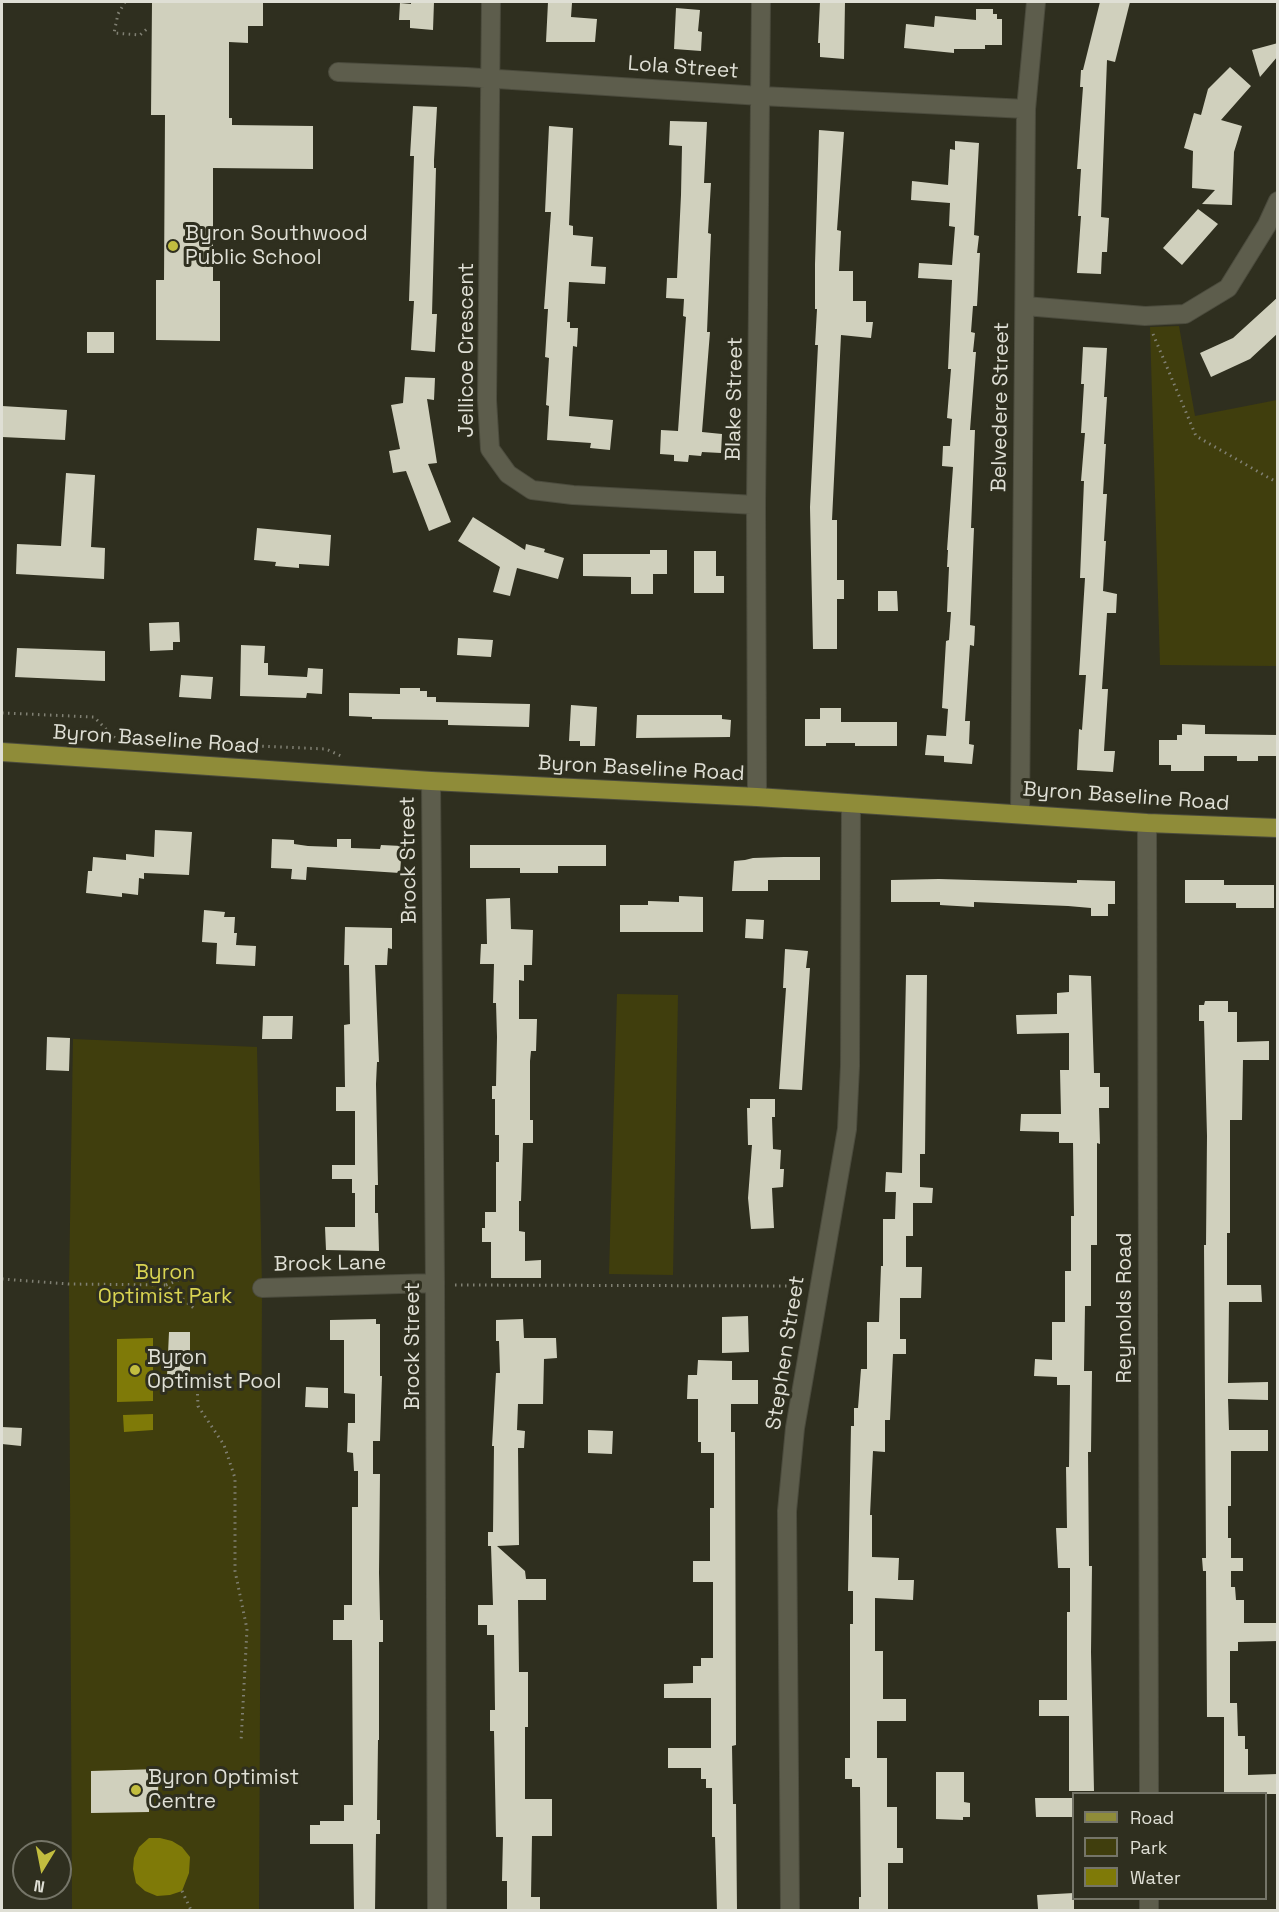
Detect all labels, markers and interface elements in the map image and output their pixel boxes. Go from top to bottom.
street label: Lola Street [627,52,739,84]
place label: Byron Southwood Public School [185,221,368,271]
marker: Byron Southwood Public School [166,239,180,253]
street label: Jellicoe Crescent [454,263,480,437]
street label: Belvedere Street [987,322,1015,492]
street label: Blake Street [721,337,749,461]
street label: Byron Baseline Road [52,720,260,760]
street label: Byron Baseline Road [537,751,745,787]
street label: Byron Baseline Road [1022,777,1230,817]
street label: Brock Street [395,796,423,924]
street label: Reynolds Road [1112,1232,1138,1384]
street label: Brock Lane [274,1250,386,1278]
park label: Byron Optimist Park [98,1260,232,1310]
street label: Stephen Street [761,1274,811,1432]
street label: Brock Street [400,1282,426,1410]
place label: Byron Optimist Pool [147,1345,281,1395]
marker: Byron Optimist Pool [128,1363,142,1377]
place label: Byron Optimist Centre [148,1765,299,1815]
marker: Byron Optimist Centre [129,1783,143,1797]
legend [1072,1792,1267,1900]
text: Road [1130,1806,1174,1829]
text: Park [1130,1836,1167,1859]
north arrow [12,1840,72,1900]
text: Water [1130,1866,1181,1889]
text: N [32,1875,46,1898]

